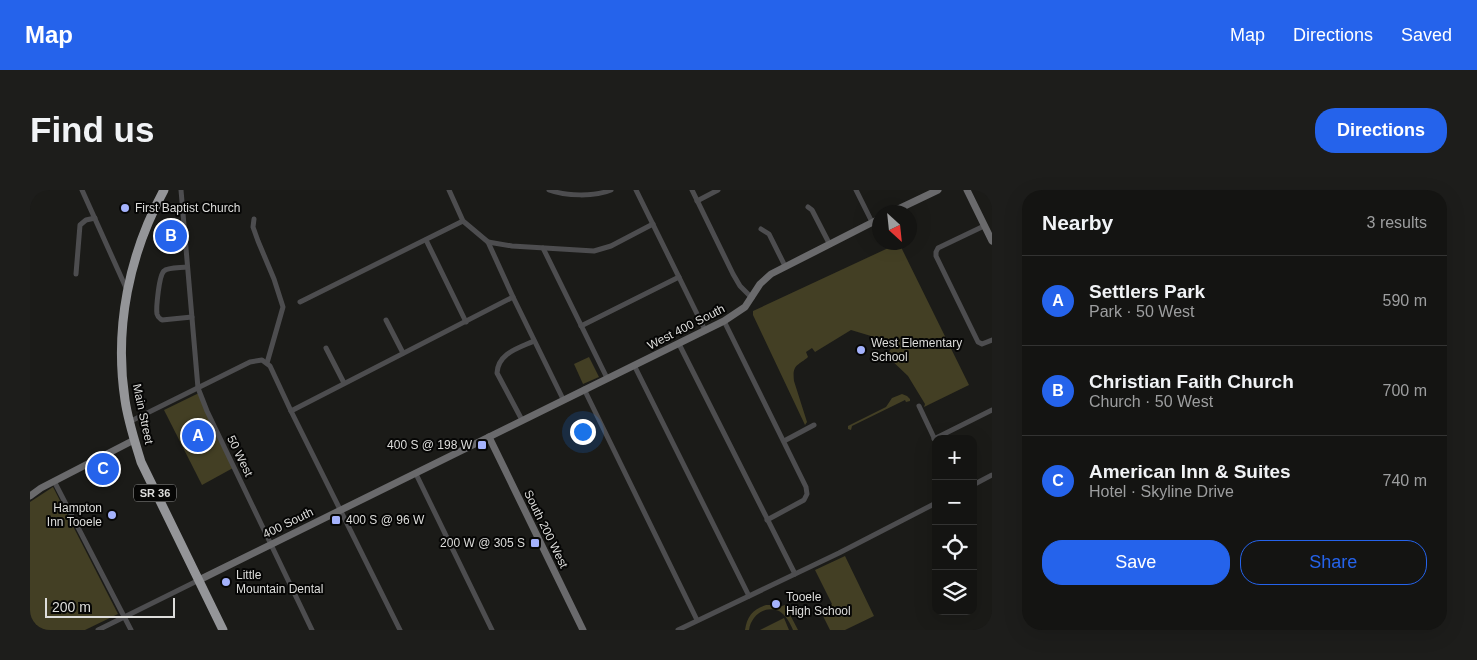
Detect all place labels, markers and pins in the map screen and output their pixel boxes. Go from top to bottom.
place label: First Baptist Church [135,201,240,215]
marker: First Baptist Church [119,202,131,214]
pin: B [155,217,187,255]
place label: West Elementary School [871,336,962,364]
marker: West Elementary School [855,344,867,356]
pin: A [182,417,214,455]
place label: 400 S @ 198 W [387,438,473,452]
marker: 400 S @ 198 W [476,439,488,451]
pin: C [87,450,119,488]
place label: Hampton Inn Tooele [47,501,102,529]
marker: Hampton Inn Tooele [106,509,118,521]
place label: 400 S @ 96 W [346,513,425,527]
marker: 400 S @ 96 W [330,514,342,526]
place label: 200 W @ 305 S [440,536,525,550]
marker: 200 W @ 305 S [529,537,541,549]
place label: Little Mountain Dental [236,568,323,596]
marker: Little Mountain Dental [220,576,232,588]
place label: Tooele High School [786,590,851,618]
marker: Tooele High School [770,598,782,610]

